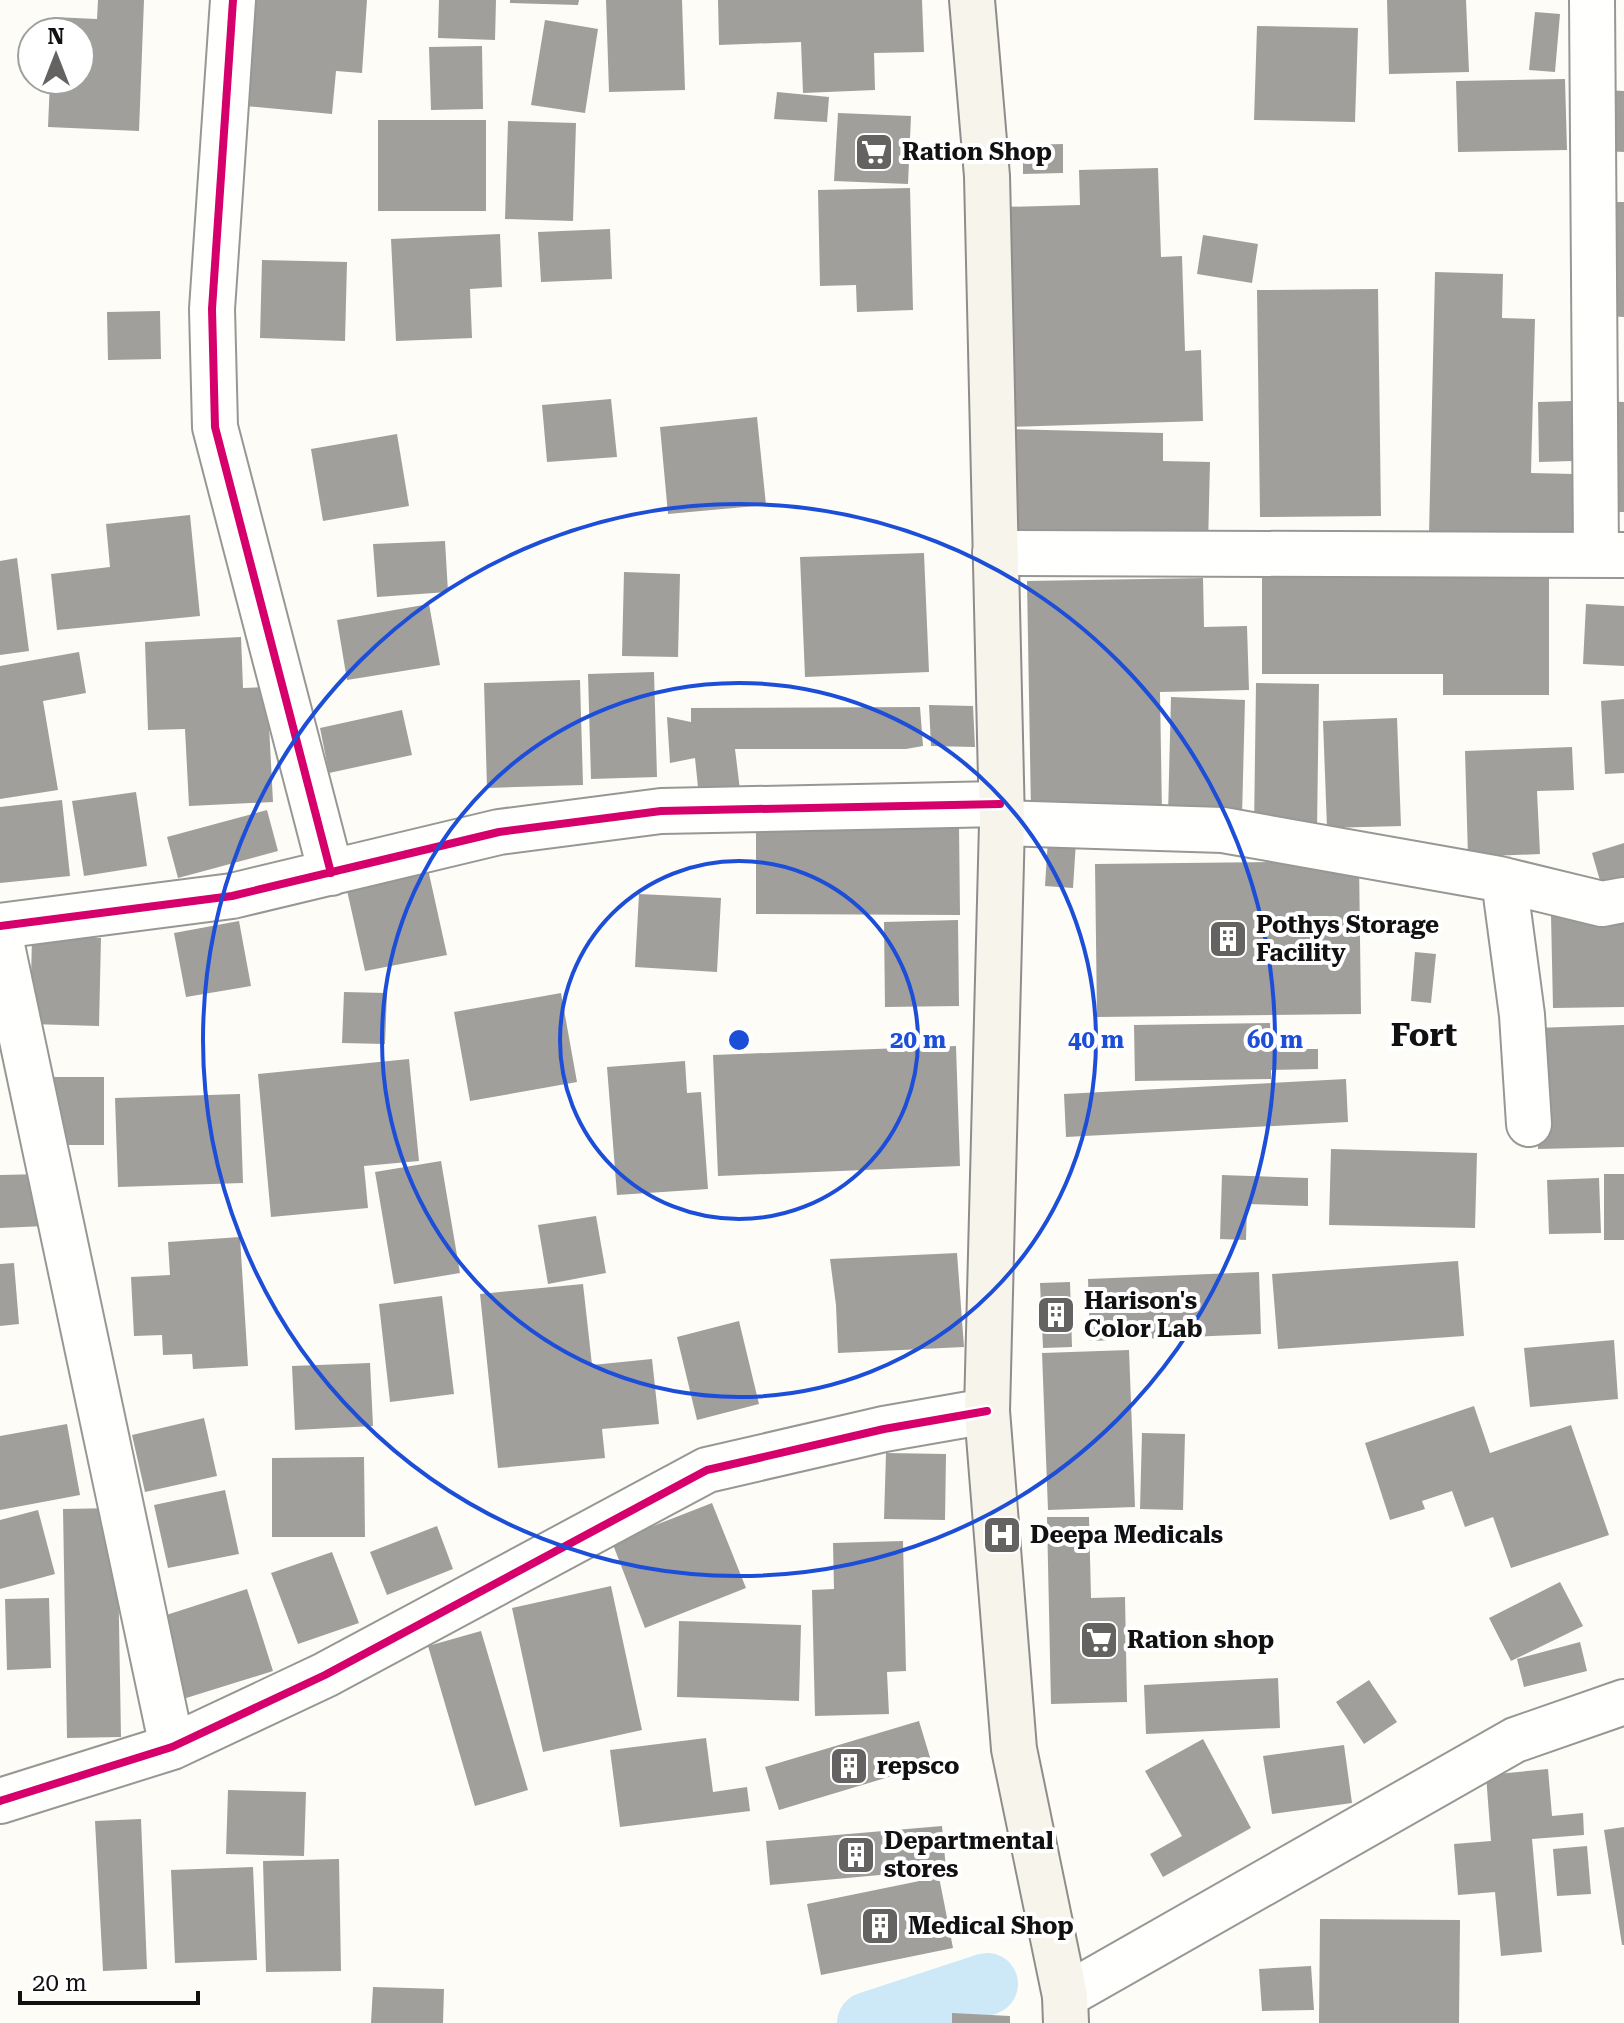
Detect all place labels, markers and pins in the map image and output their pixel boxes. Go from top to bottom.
supermarket icon: Ration Shop [853,131,895,173]
place label: Ration Shop [902,138,1052,166]
place label: Pothys Storage Facility [1256,911,1439,967]
building icon: Pothys Storage Facility [1207,918,1249,960]
centre of rings [725,1026,753,1054]
place label: Harison's Color Lab [1084,1287,1203,1343]
building icon: Harison's Color Lab [1035,1294,1077,1336]
hospital icon: Deepa Medicals [981,1514,1023,1556]
place label: Deepa Medicals [1030,1521,1223,1549]
supermarket icon: Ration shop [1078,1619,1120,1661]
place label: Ration shop [1127,1626,1274,1654]
building icon: repsco [828,1745,870,1787]
place label: repsco [877,1752,960,1780]
place label: Departmental stores [884,1827,1054,1883]
building icon: Departmental stores [835,1834,877,1876]
building icon: Medical Shop [859,1905,901,1947]
place label: Medical Shop [908,1912,1074,1940]

